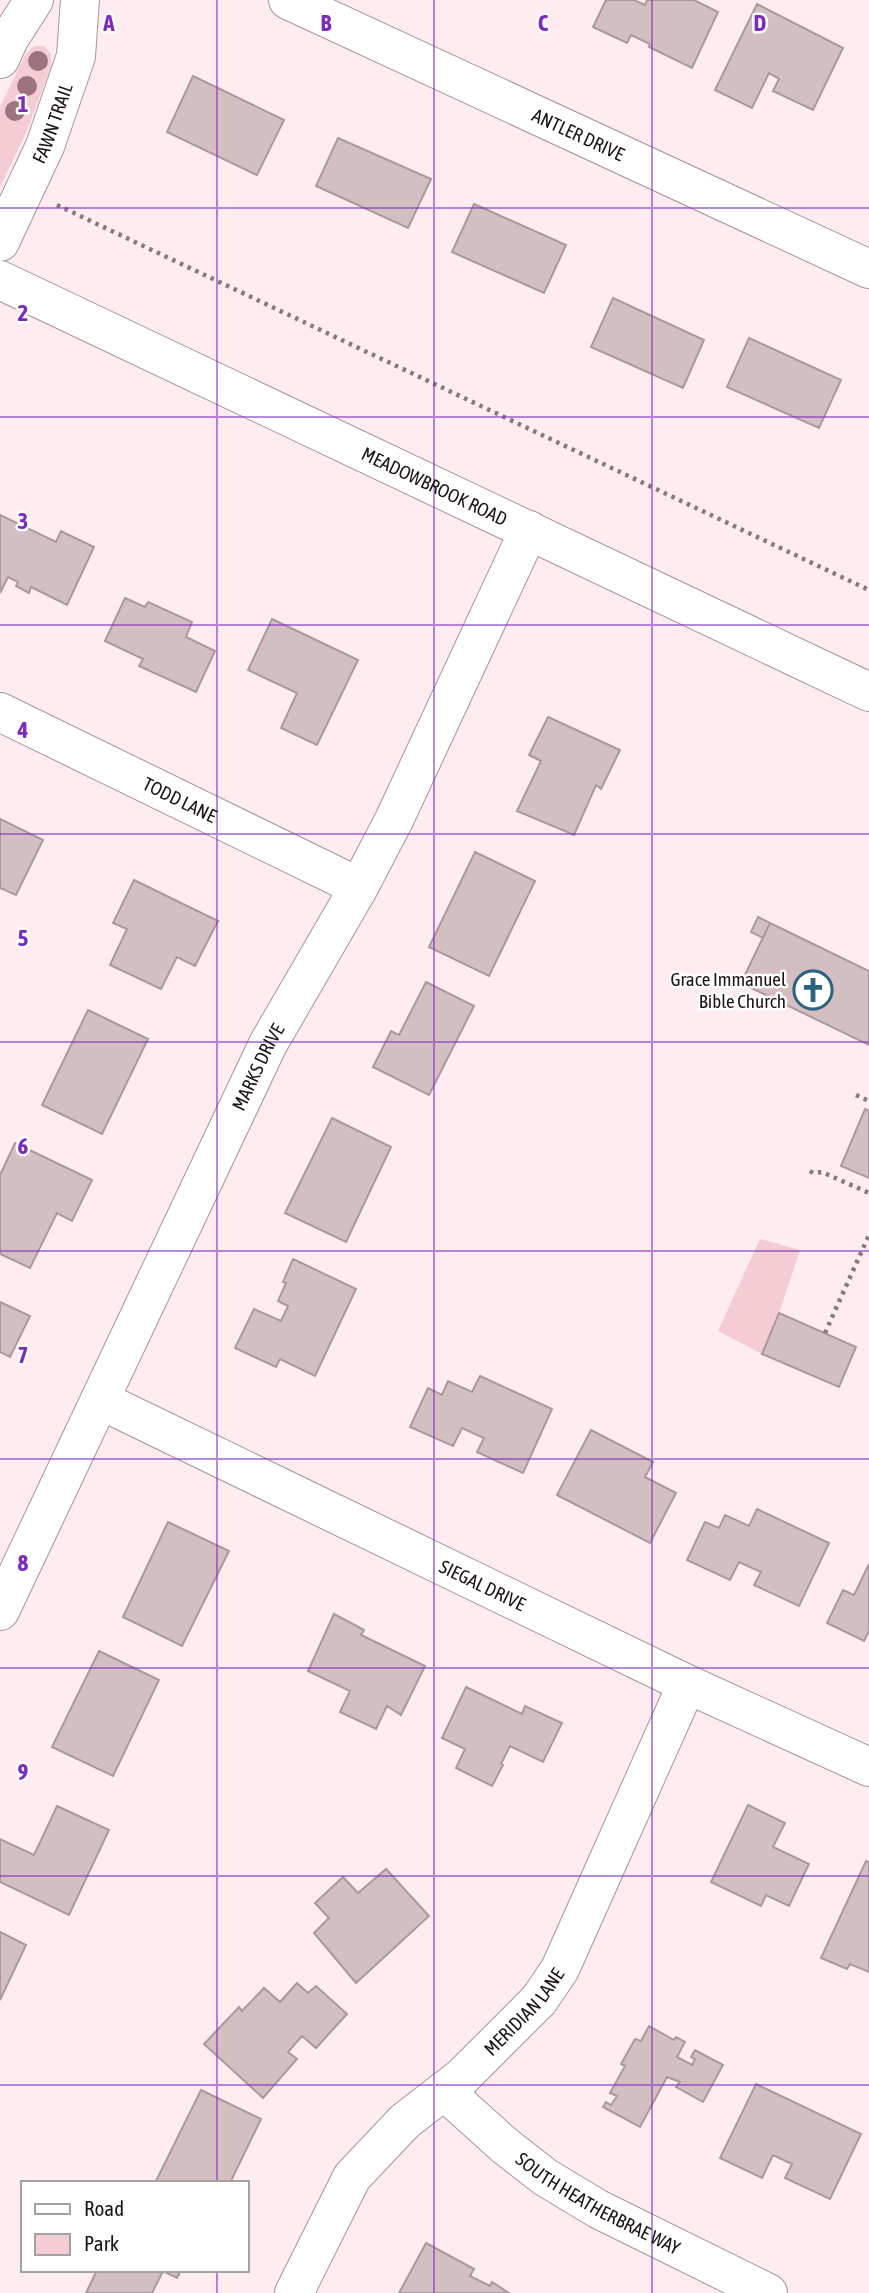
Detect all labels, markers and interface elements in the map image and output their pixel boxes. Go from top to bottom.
text: A [102,10,115,36]
text: B [321,10,332,36]
text: C [538,10,549,36]
text: D [754,10,767,36]
street label: FAWN TRAIL [28,80,77,167]
text: 1 [18,91,29,117]
street label: ANTLER DRIVE [529,104,628,165]
text: 2 [18,300,28,326]
street label: MEADOWBROOK ROAD [358,442,511,530]
text: 3 [18,508,28,534]
text: 4 [17,717,29,743]
street label: TODD LANE [139,772,220,827]
text: 5 [18,925,29,951]
place label: Grace Immanuel Bible Church [671,968,786,1012]
church icon: Grace Immanuel Bible Church [792,969,834,1011]
street label: MARKS DRIVE [227,1020,288,1114]
text: 6 [18,1133,29,1159]
text: 7 [18,1342,28,1368]
text: 8 [18,1550,29,1576]
street label: SIEGAL DRIVE [436,1555,529,1615]
text: 9 [18,1759,29,1785]
street label: MERIDIAN LANE [479,1964,568,2060]
street label: SOUTH HEATHERBRAE WAY [512,2148,684,2259]
legend [21,2181,248,2272]
text: Road [84,2196,124,2220]
text: Park [84,2231,119,2255]

